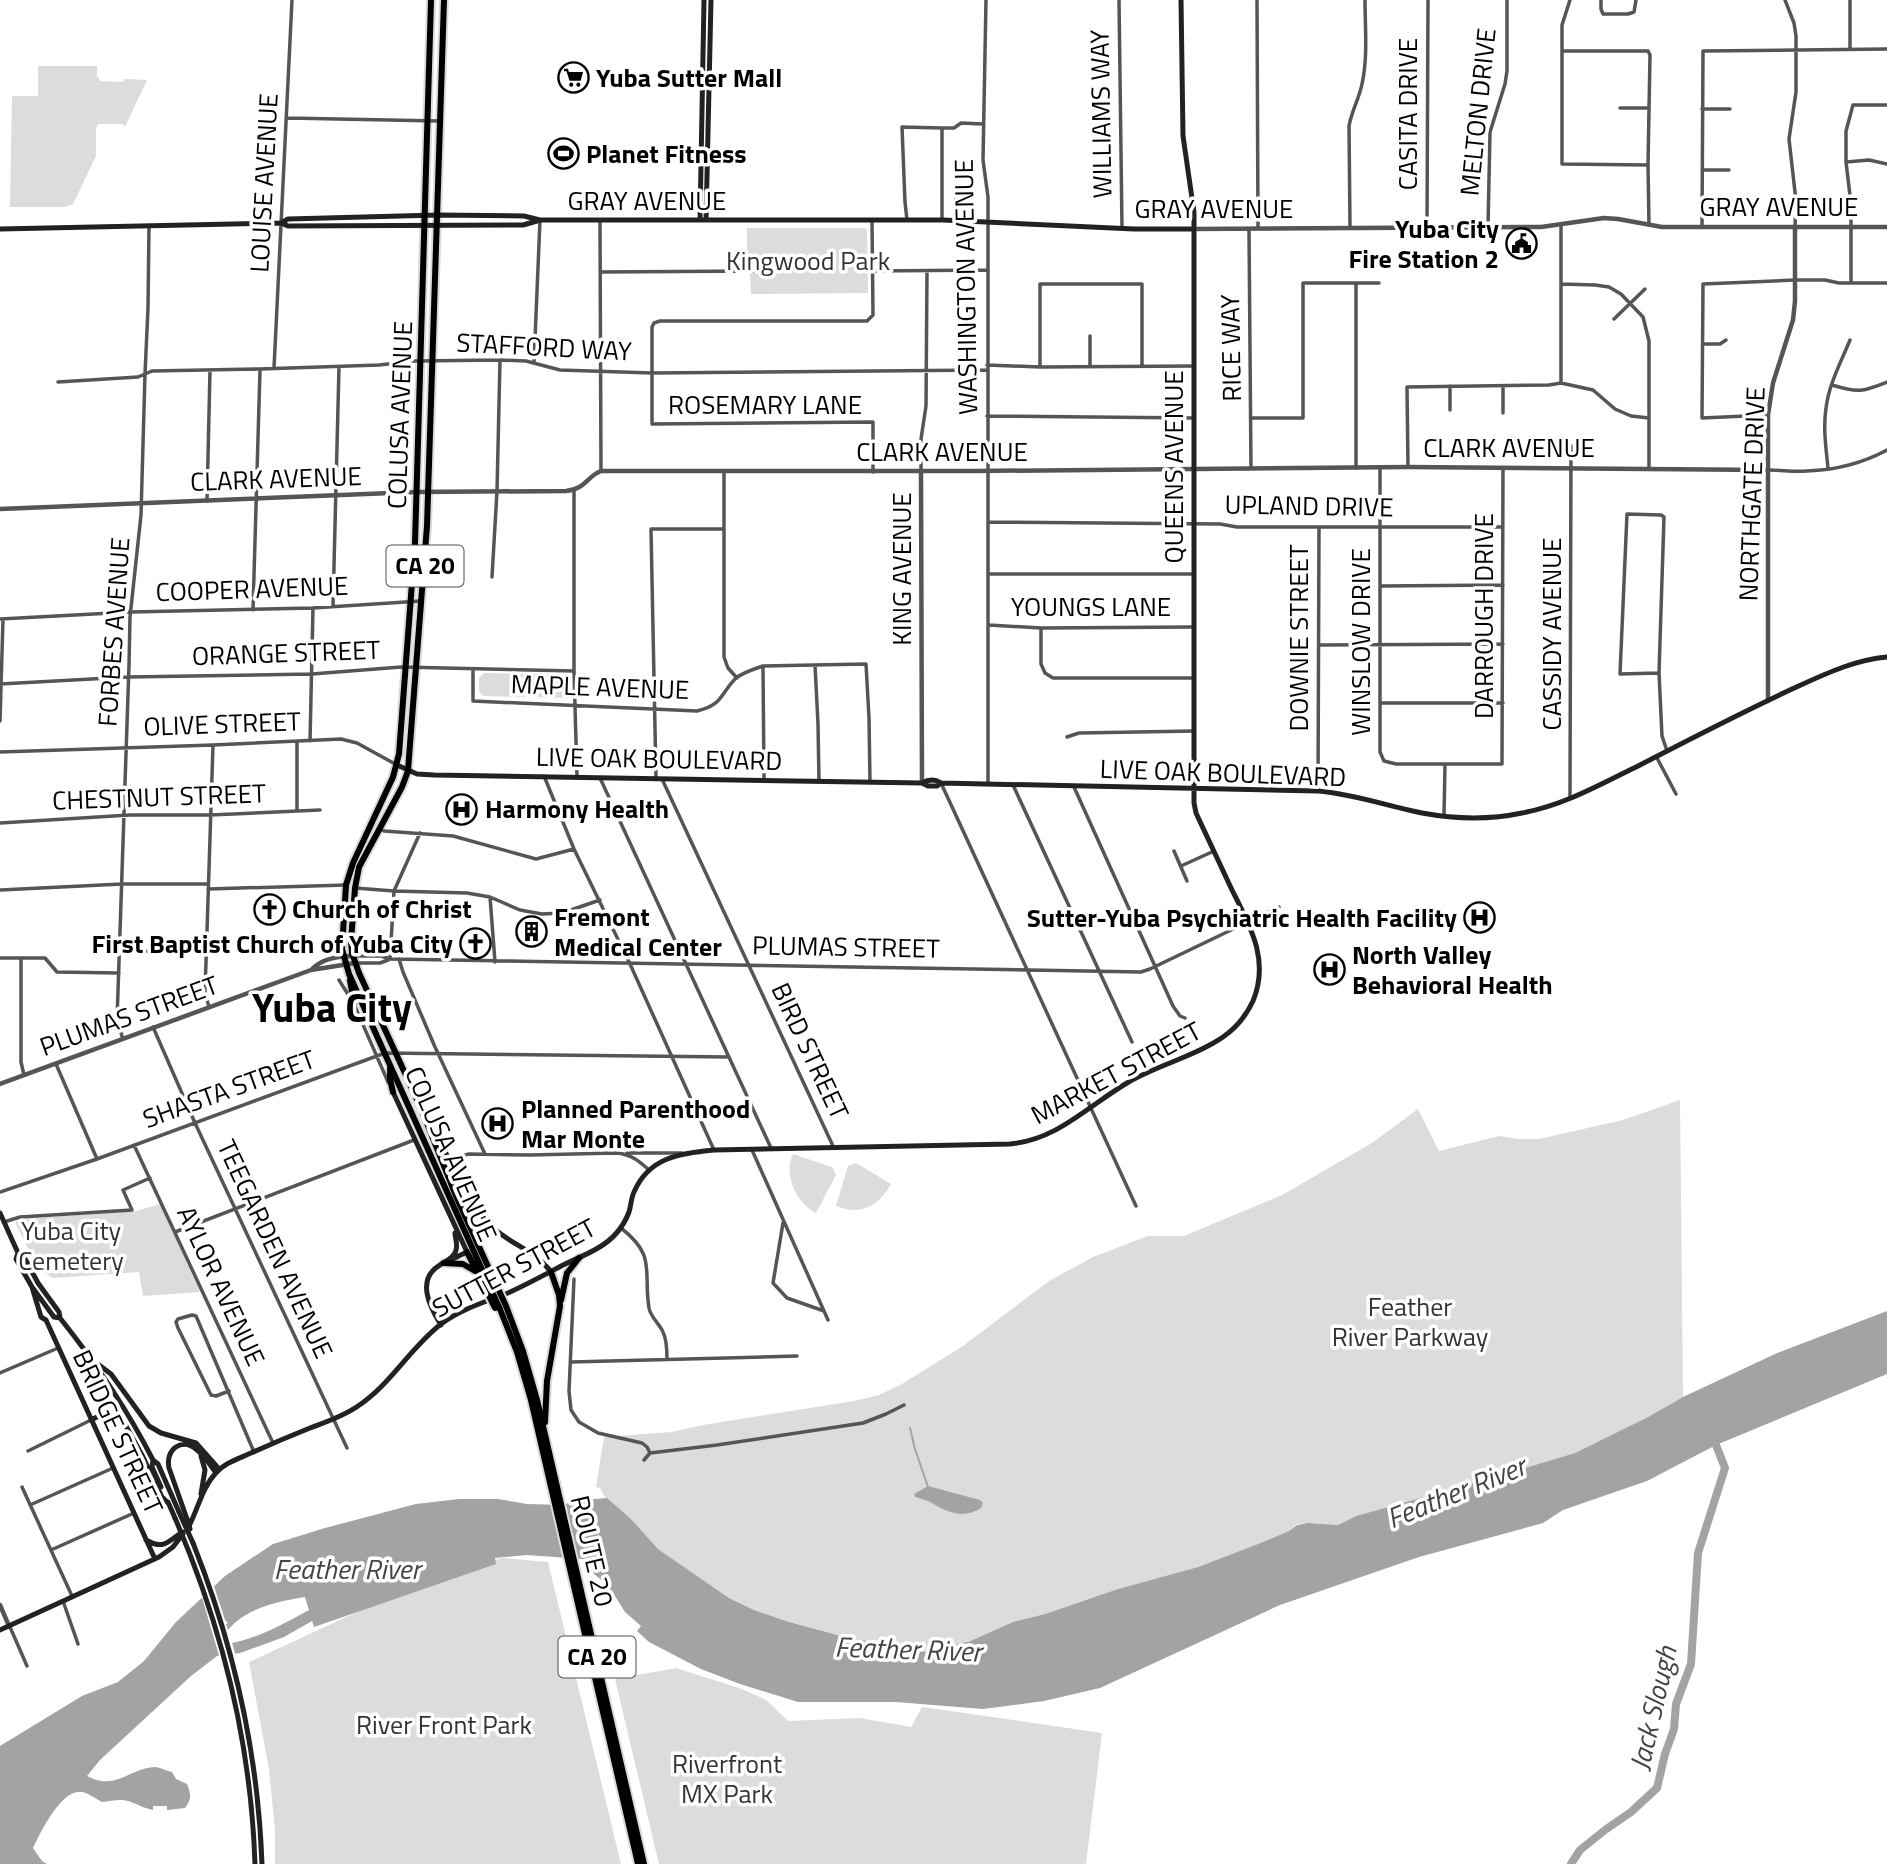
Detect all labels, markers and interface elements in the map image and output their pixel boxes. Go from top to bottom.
street label: MELTON DRIVE [1449,26,1506,198]
street label: WILLIAMS WAY [1080,29,1121,199]
street label: CASITA DRIVE [1388,38,1427,190]
place label: Yuba Sutter Mall [596,58,782,97]
supermarket icon: Yuba Sutter Mall [556,61,590,95]
street label: LOUISE AVENUE [239,92,288,274]
place label: Planet Fitness [586,134,747,173]
sports icon: Planet Fitness [546,137,580,171]
street label: WASHINGTON AVENUE [944,159,987,415]
street label: GRAY AVENUE [568,181,726,220]
street label: GRAY AVENUE [1700,187,1858,226]
street label: GRAY AVENUE [1135,189,1293,228]
place label: Yuba City Fire Station 2 [1348,209,1499,278]
public building icon: Yuba City Fire Station 2 [1505,227,1539,261]
park label: Kingwood Park [726,241,890,280]
street label: RICE WAY [1210,294,1251,402]
street label: COLUSA AVENUE [377,320,422,510]
street label: STAFFORD WAY [455,322,633,371]
street label: QUEENS AVENUE [1154,370,1193,564]
street label: ROSEMARY LANE [668,385,862,424]
street label: NORTHGATE DRIVE [1728,386,1775,602]
street label: CLARK AVENUE [1423,428,1595,467]
street label: CLARK AVENUE [856,432,1028,471]
street label: CLARK AVENUE [190,456,362,501]
street label: UPLAND DRIVE [1224,485,1394,526]
street label: KING AVENUE [882,492,921,646]
street label: DARROUGH DRIVE [1464,513,1503,719]
street label: FORBES AVENUE [87,536,140,728]
street label: CASSIDY AVENUE [1532,538,1571,730]
street label: DOWNIE STREET [1279,544,1318,732]
road number: CA 20 [386,546,464,586]
street label: WINSLOW DRIVE [1341,548,1380,736]
street label: COOPER AVENUE [155,566,349,611]
street label: YOUNGS LANE [1011,587,1171,626]
street label: ORANGE STREET [191,630,381,675]
street label: MAPLE AVENUE [510,664,690,709]
street label: OLIVE STREET [143,701,302,746]
street label: LIVE OAK BOULEVARD [535,737,783,780]
street label: LIVE OAK BOULEVARD [1099,749,1347,796]
street label: CHESTNUT STREET [52,773,267,820]
place label: Harmony Health [485,789,669,828]
hospital icon: Harmony Health [445,792,479,826]
place label: Church of Christ [292,889,472,928]
church icon: Church of Christ [252,892,286,926]
place label: Fremont Medical Center [554,897,722,966]
place label: Sutter-Yuba Psychiatric Health Facility [1027,898,1457,937]
hospital icon: Sutter-Yuba Psychiatric Health Facility [1463,901,1497,935]
building icon: Fremont Medical Center [514,915,548,949]
place label: First Baptist Church of Yuba City [91,924,453,963]
street label: PLUMAS STREET [752,925,940,968]
church icon: First Baptist Church of Yuba City [459,927,493,961]
place label: North Valley Behavioral Health [1352,935,1553,1004]
hospital icon: North Valley Behavioral Health [1312,953,1346,987]
street label: PLUMAS STREET [34,965,224,1066]
street label: BIRD STREET [762,976,859,1126]
district label: Yuba City [252,977,412,1038]
street label: MARKET STREET [1024,1011,1208,1134]
street label: SHASTA STREET [137,1039,321,1138]
street label: COLUSA AVENUE [395,1060,507,1248]
place label: Planned Parenthood Mar Monte [521,1089,750,1158]
hospital icon: Planned Parenthood Mar Monte [481,1107,515,1141]
street label: TEEGARDEN AVENUE [208,1133,343,1365]
street label: AYLOR AVENUE [167,1200,275,1372]
street label: SUTTER STREET [425,1208,603,1327]
park label: Yuba City Cemetery [18,1211,124,1280]
park label: Feather River Parkway [1332,1287,1488,1356]
street label: BRIDGE STREET [63,1343,174,1521]
water label: Feather River [1380,1443,1535,1539]
street label: ROUTE 20 [561,1492,624,1610]
water label: Feather River [274,1547,423,1590]
water label: Feather River [834,1624,985,1673]
road number: CA 20 [558,1637,636,1678]
water label: Jack Slough [1617,1641,1688,1774]
park label: River Front Park [356,1705,532,1744]
park label: Riverfront MX Park [672,1744,782,1813]

